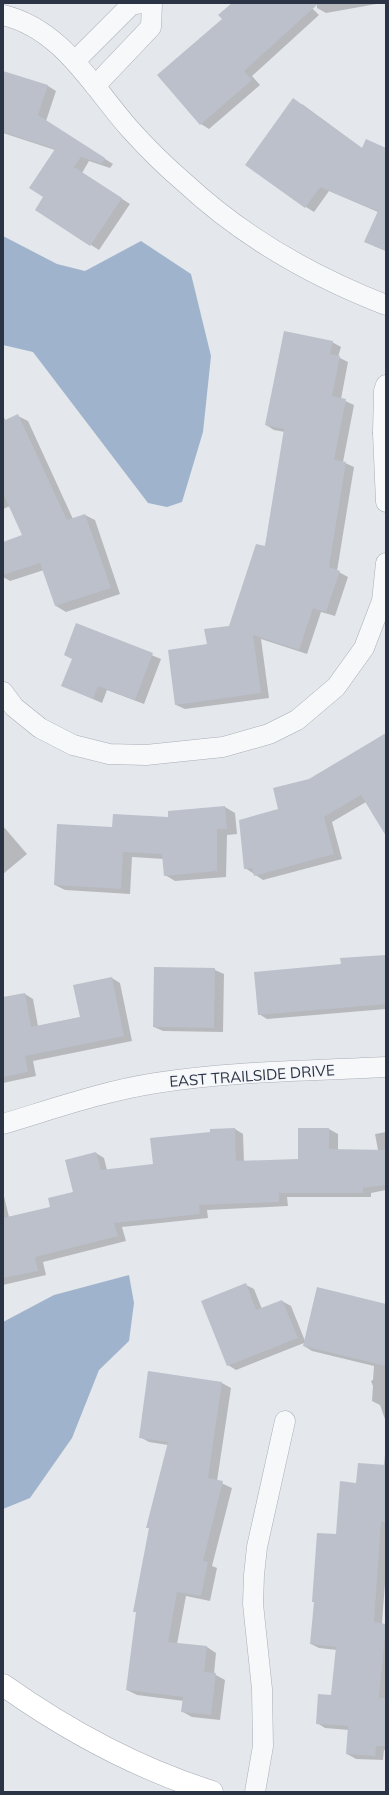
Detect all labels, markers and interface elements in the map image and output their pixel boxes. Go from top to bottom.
street label: EAST TRAILSIDE DRIVE [169,1060,335,1091]

